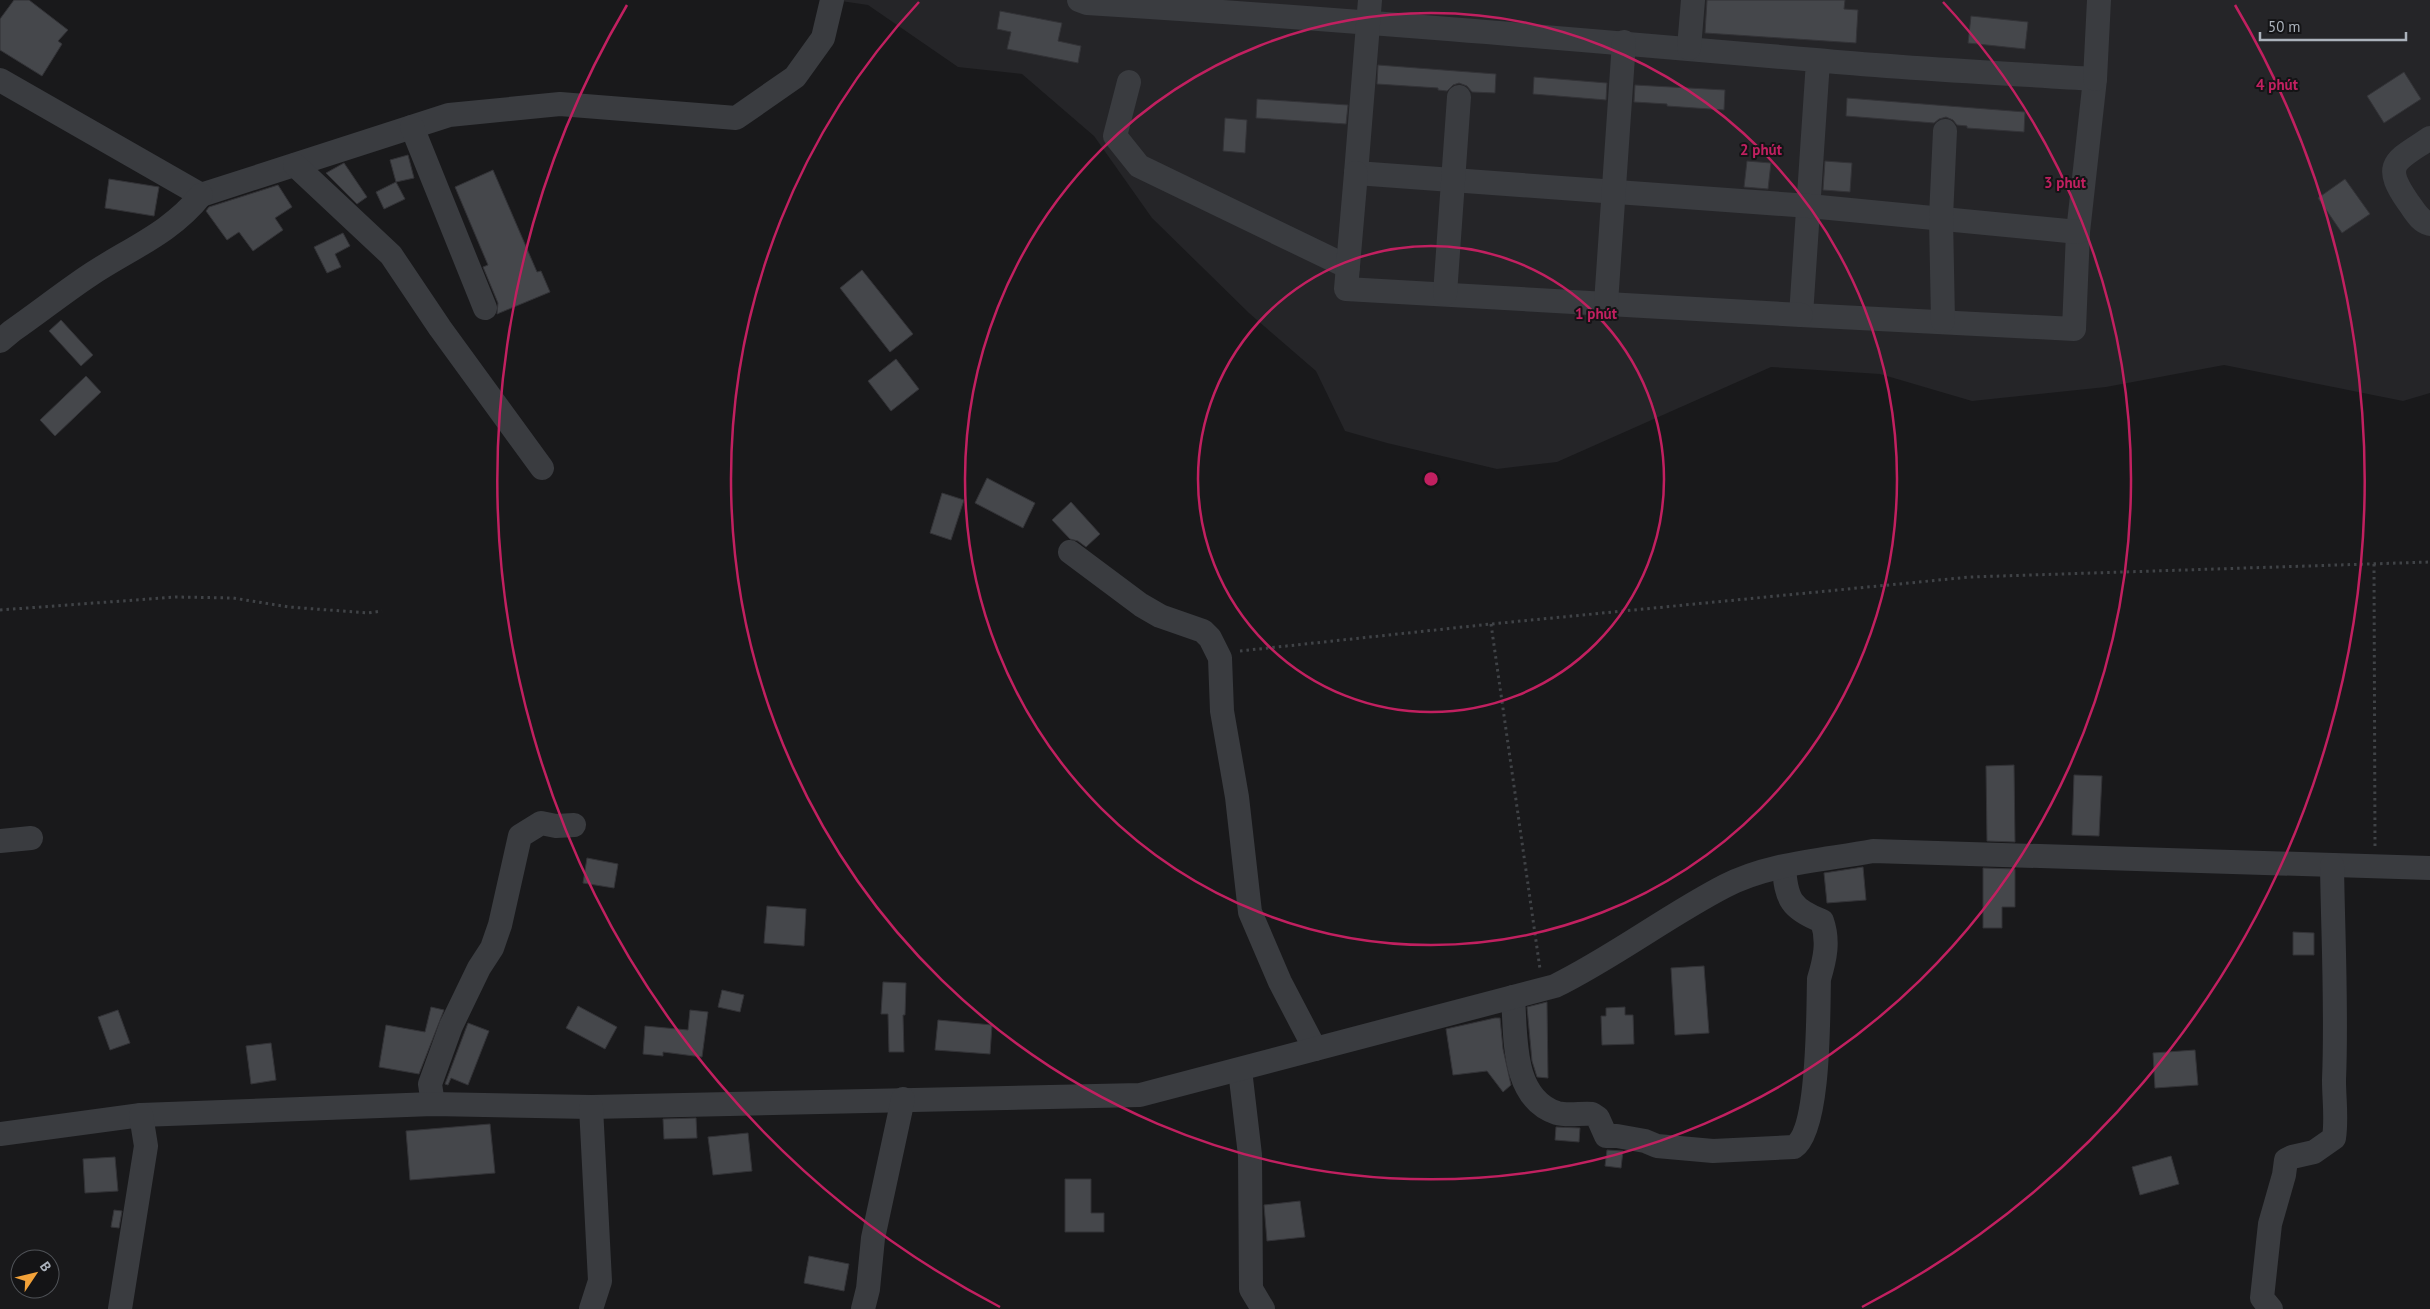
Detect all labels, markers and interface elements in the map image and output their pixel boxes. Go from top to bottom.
scale bar [2260,10,2406,42]
text: 50 m [2268,17,2301,36]
text: 4 phút [2256,75,2299,94]
text: 2 phút [1740,140,1783,159]
text: 3 phút [2044,173,2087,192]
text: 1 phút [1575,304,1618,323]
centre of rings [1422,470,1440,488]
north arrow [10,1249,60,1299]
text: B [36,1258,55,1275]

